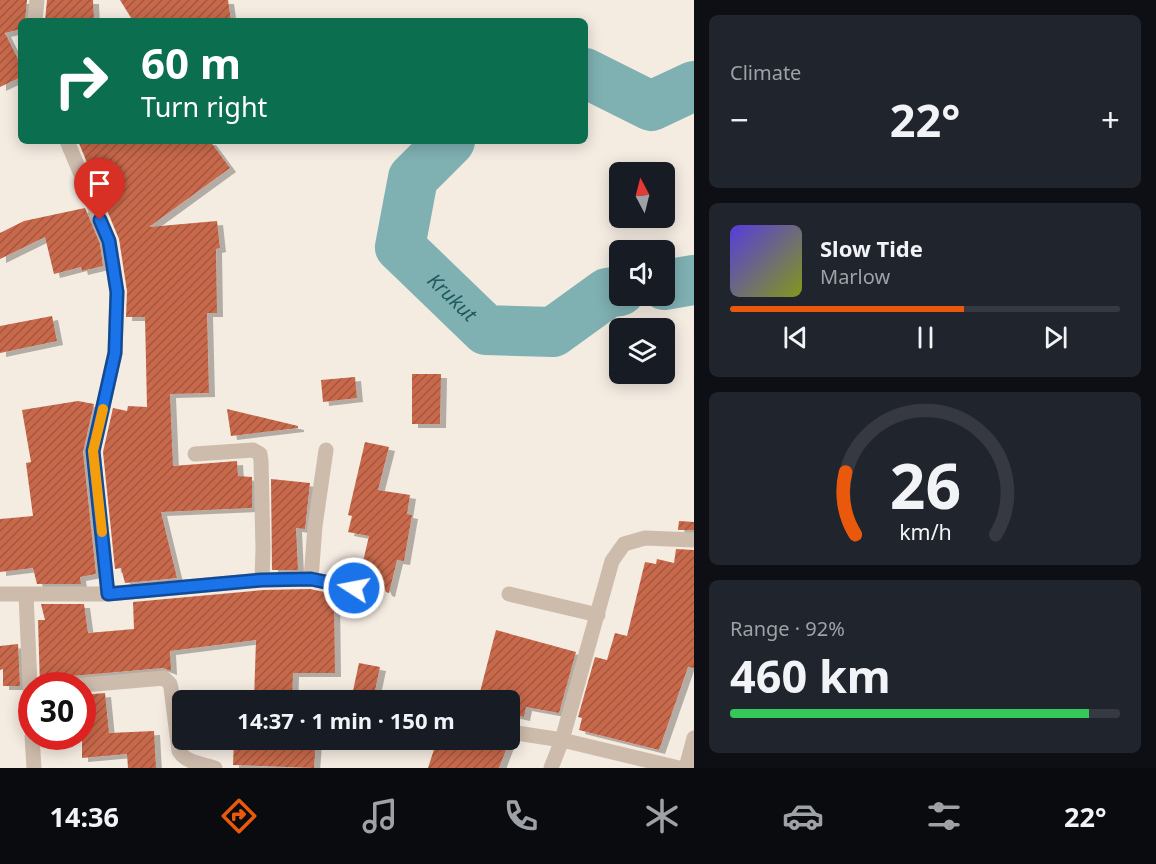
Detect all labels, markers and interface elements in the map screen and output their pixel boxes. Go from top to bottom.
text: 60 m [141,34,241,91]
icon: right [42,42,120,120]
text: Climate [730,59,801,86]
text: Turn right [141,88,267,125]
text: 22° [890,89,960,150]
text: − [730,97,749,142]
text: + [1101,97,1120,142]
pin [74,158,125,220]
north arrow [609,162,675,228]
map controls [609,162,675,384]
icon: arrive [83,167,116,200]
text: Slow Tide [820,233,923,263]
button: sound [609,240,675,306]
text: Marlow [820,263,890,290]
water label: Krukut [422,267,484,328]
button: layers [609,318,675,384]
icon: previous [779,321,812,354]
icon: pause [909,321,942,354]
icon: next [1039,321,1072,354]
text: 26 [889,442,961,527]
text: km/h [899,518,951,547]
position arrow [322,556,386,620]
text: Range · 92% [730,615,845,642]
text: 460 km [730,645,891,706]
speed limit sign: 30 [18,672,96,750]
text: 14:37 · 1 min · 150 m [237,705,455,735]
icon: directions [218,795,260,837]
icon: music [359,795,401,837]
icon: phone [500,795,542,837]
icon: climate [641,795,683,837]
icon: car [782,795,824,837]
icon: filters [923,795,965,837]
text: 14:36 [50,798,119,835]
text: 22° [1064,798,1106,835]

